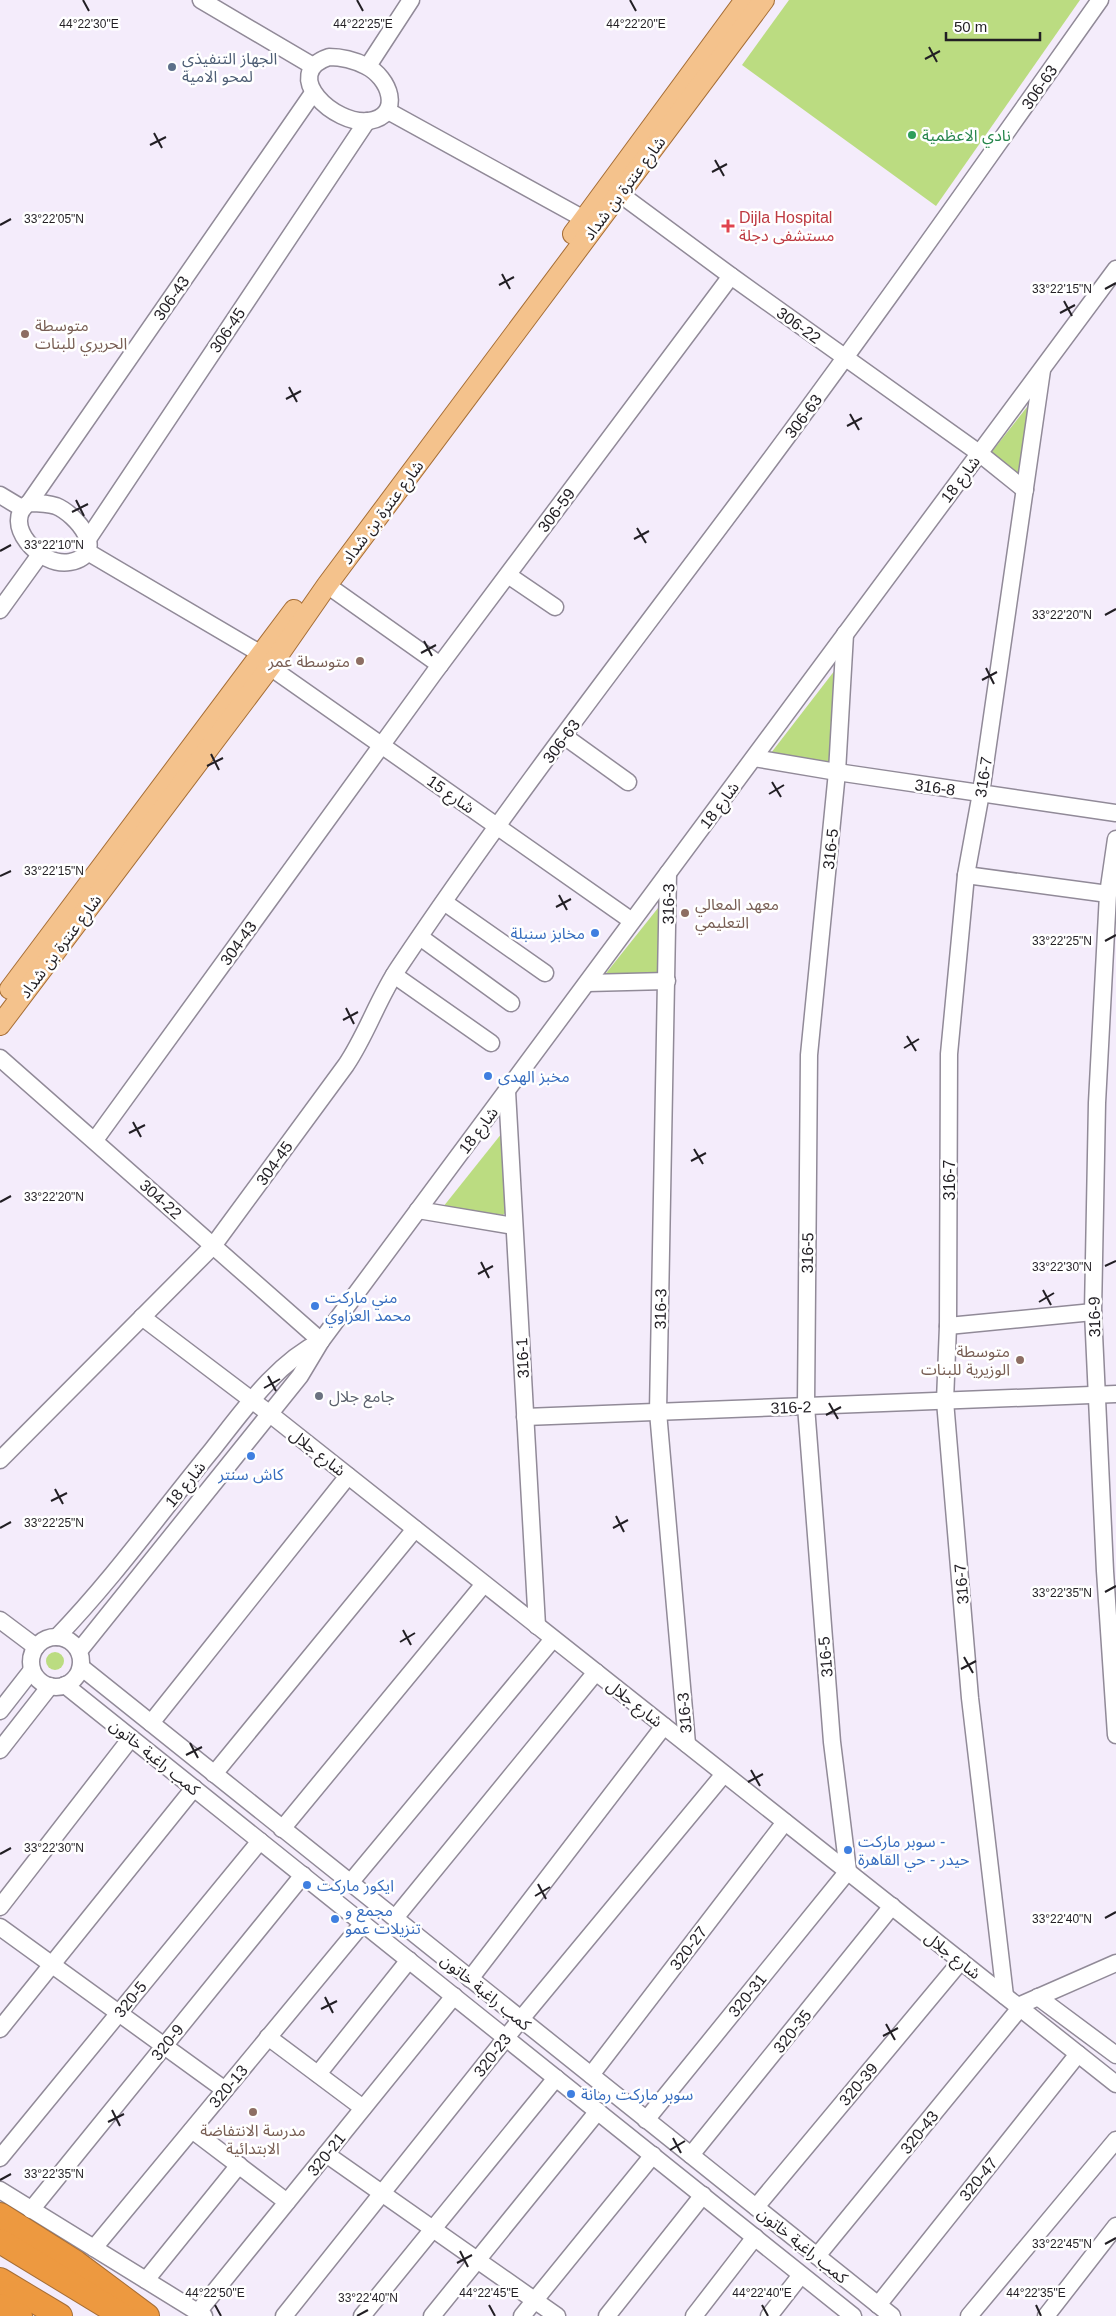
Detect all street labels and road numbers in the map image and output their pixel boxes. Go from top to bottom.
street label: 306-63 [1018,62,1061,113]
street label: شارع عنترة بن شداد [580,133,672,246]
street label: 306-43 [150,273,193,324]
street label: 306-22 [774,304,824,347]
street label: 306-45 [206,305,248,356]
street label: 306-63 [782,391,825,441]
street label: شارع 18 [938,453,986,508]
street label: شارع عنترة بن شداد [338,457,430,570]
street label: 306-59 [535,485,578,535]
street label: 306-63 [540,716,583,766]
street label: 316-7 [972,755,995,799]
street label: شارع 15 [422,772,477,820]
street label: 316-8 [913,776,956,799]
street label: شارع 18 [697,779,745,834]
street label: 316-5 [820,828,841,870]
street label: 316-3 [660,883,677,925]
street label: شارع عنترة بن شداد [16,891,108,1004]
street label: 304-43 [217,918,260,968]
street label: شارع 18 [456,1104,504,1159]
street label: 304-45 [253,1138,296,1188]
street label: 316-7 [941,1159,958,1200]
street label: 304-22 [136,1176,185,1222]
street label: 316-5 [799,1232,816,1274]
street label: 316-3 [652,1288,669,1330]
street label: 316-9 [1086,1296,1103,1338]
street label: 316-1 [513,1337,532,1379]
street label: 316-2 [770,1398,812,1417]
street label: شارع جلال [284,1425,349,1482]
street label: شارع 18 [162,1458,212,1513]
street label: 316-7 [951,1563,972,1605]
street label: 316-5 [815,1636,836,1678]
street label: شارع جلال [601,1676,666,1733]
street label: 316-3 [674,1692,695,1734]
street label: كمب راغبة خاتون [106,1716,203,1800]
street label: 320-27 [667,1923,710,1973]
street label: شارع جلال [919,1928,984,1985]
street label: كمب راغبة خاتون [437,1951,534,2035]
street label: 320-31 [725,1971,770,2020]
street label: 320-5 [111,1978,150,2021]
street label: 320-35 [770,2007,815,2056]
street label: 320-9 [148,2021,187,2064]
street label: 320-23 [470,2030,514,2080]
street label: 320-39 [836,2060,881,2109]
street label: 320-13 [206,2062,251,2111]
street label: 320-43 [897,2108,942,2157]
street label: 320-21 [304,2130,349,2179]
street label: 320-47 [956,2155,1001,2204]
street label: كمب راغبة خاتون [754,2204,851,2288]

